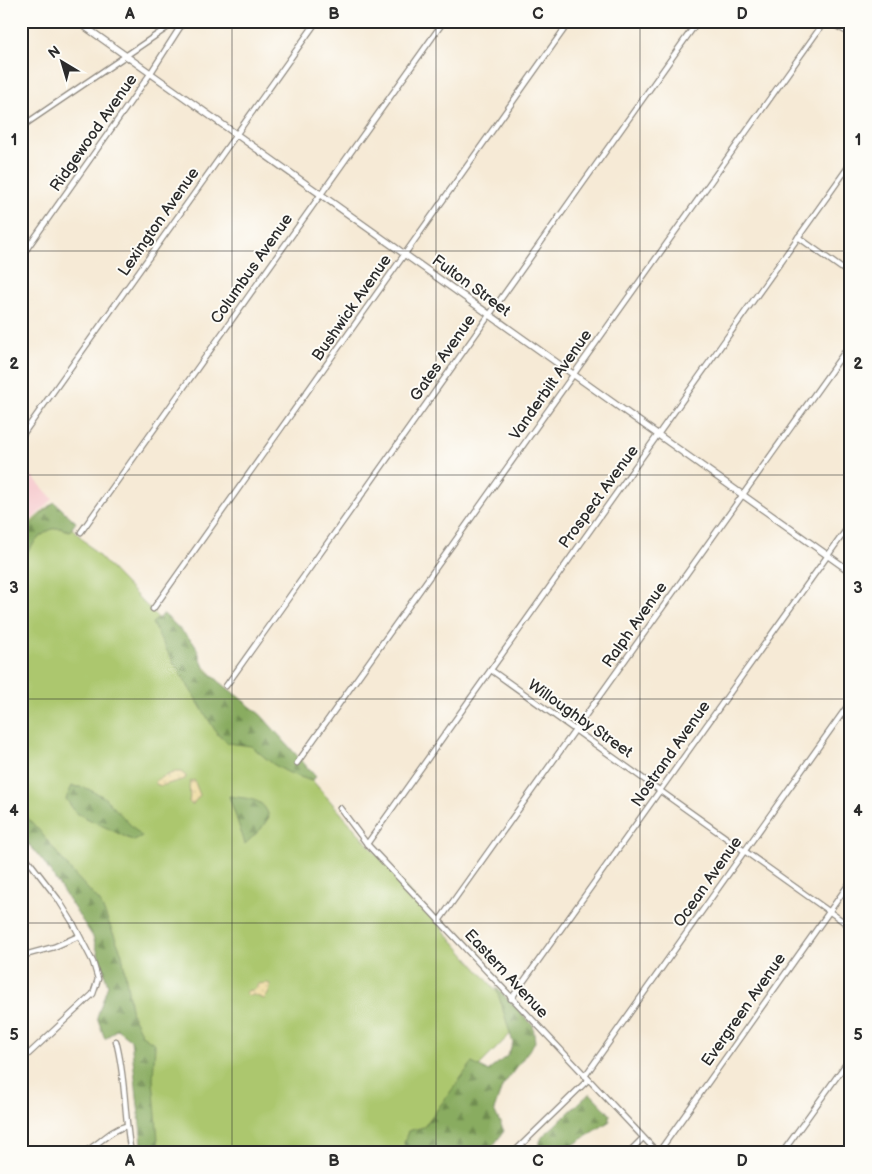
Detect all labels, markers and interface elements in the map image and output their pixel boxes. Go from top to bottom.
text: A [124,5,135,24]
text: B [328,5,340,24]
text: C [532,5,544,24]
text: D [736,5,748,24]
north arrow [38,38,88,88]
text: N [45,42,64,62]
street label: Ridgewood Avenue [46,70,142,195]
text: 1 [11,131,17,150]
text: 1 [855,131,861,150]
street label: Lexington Avenue [114,164,204,280]
street label: Columbus Avenue [207,210,297,328]
street label: Bushwick Avenue [308,251,396,365]
street label: Fulton Street [428,251,514,321]
street label: Gates Avenue [406,311,480,405]
street label: Vanderbilt Avenue [506,326,596,444]
text: 2 [9,355,19,374]
text: 2 [853,355,863,374]
street label: Prospect Avenue [555,441,643,552]
street label: Ralph Avenue [598,578,672,671]
text: 3 [9,579,19,598]
text: 3 [853,579,863,598]
street label: Willoughby Street [524,676,636,762]
street label: Nostrand Avenue [627,697,715,811]
text: 4 [9,802,19,821]
text: 4 [853,802,863,821]
street label: Ocean Avenue [670,833,746,931]
street label: Eastern Avenue [460,926,552,1023]
street label: Evergreen Avenue [698,949,790,1070]
text: 5 [9,1026,19,1045]
text: 5 [853,1026,863,1045]
text: A [124,1152,135,1171]
text: B [328,1152,340,1171]
text: C [532,1152,544,1171]
text: D [736,1152,748,1171]

